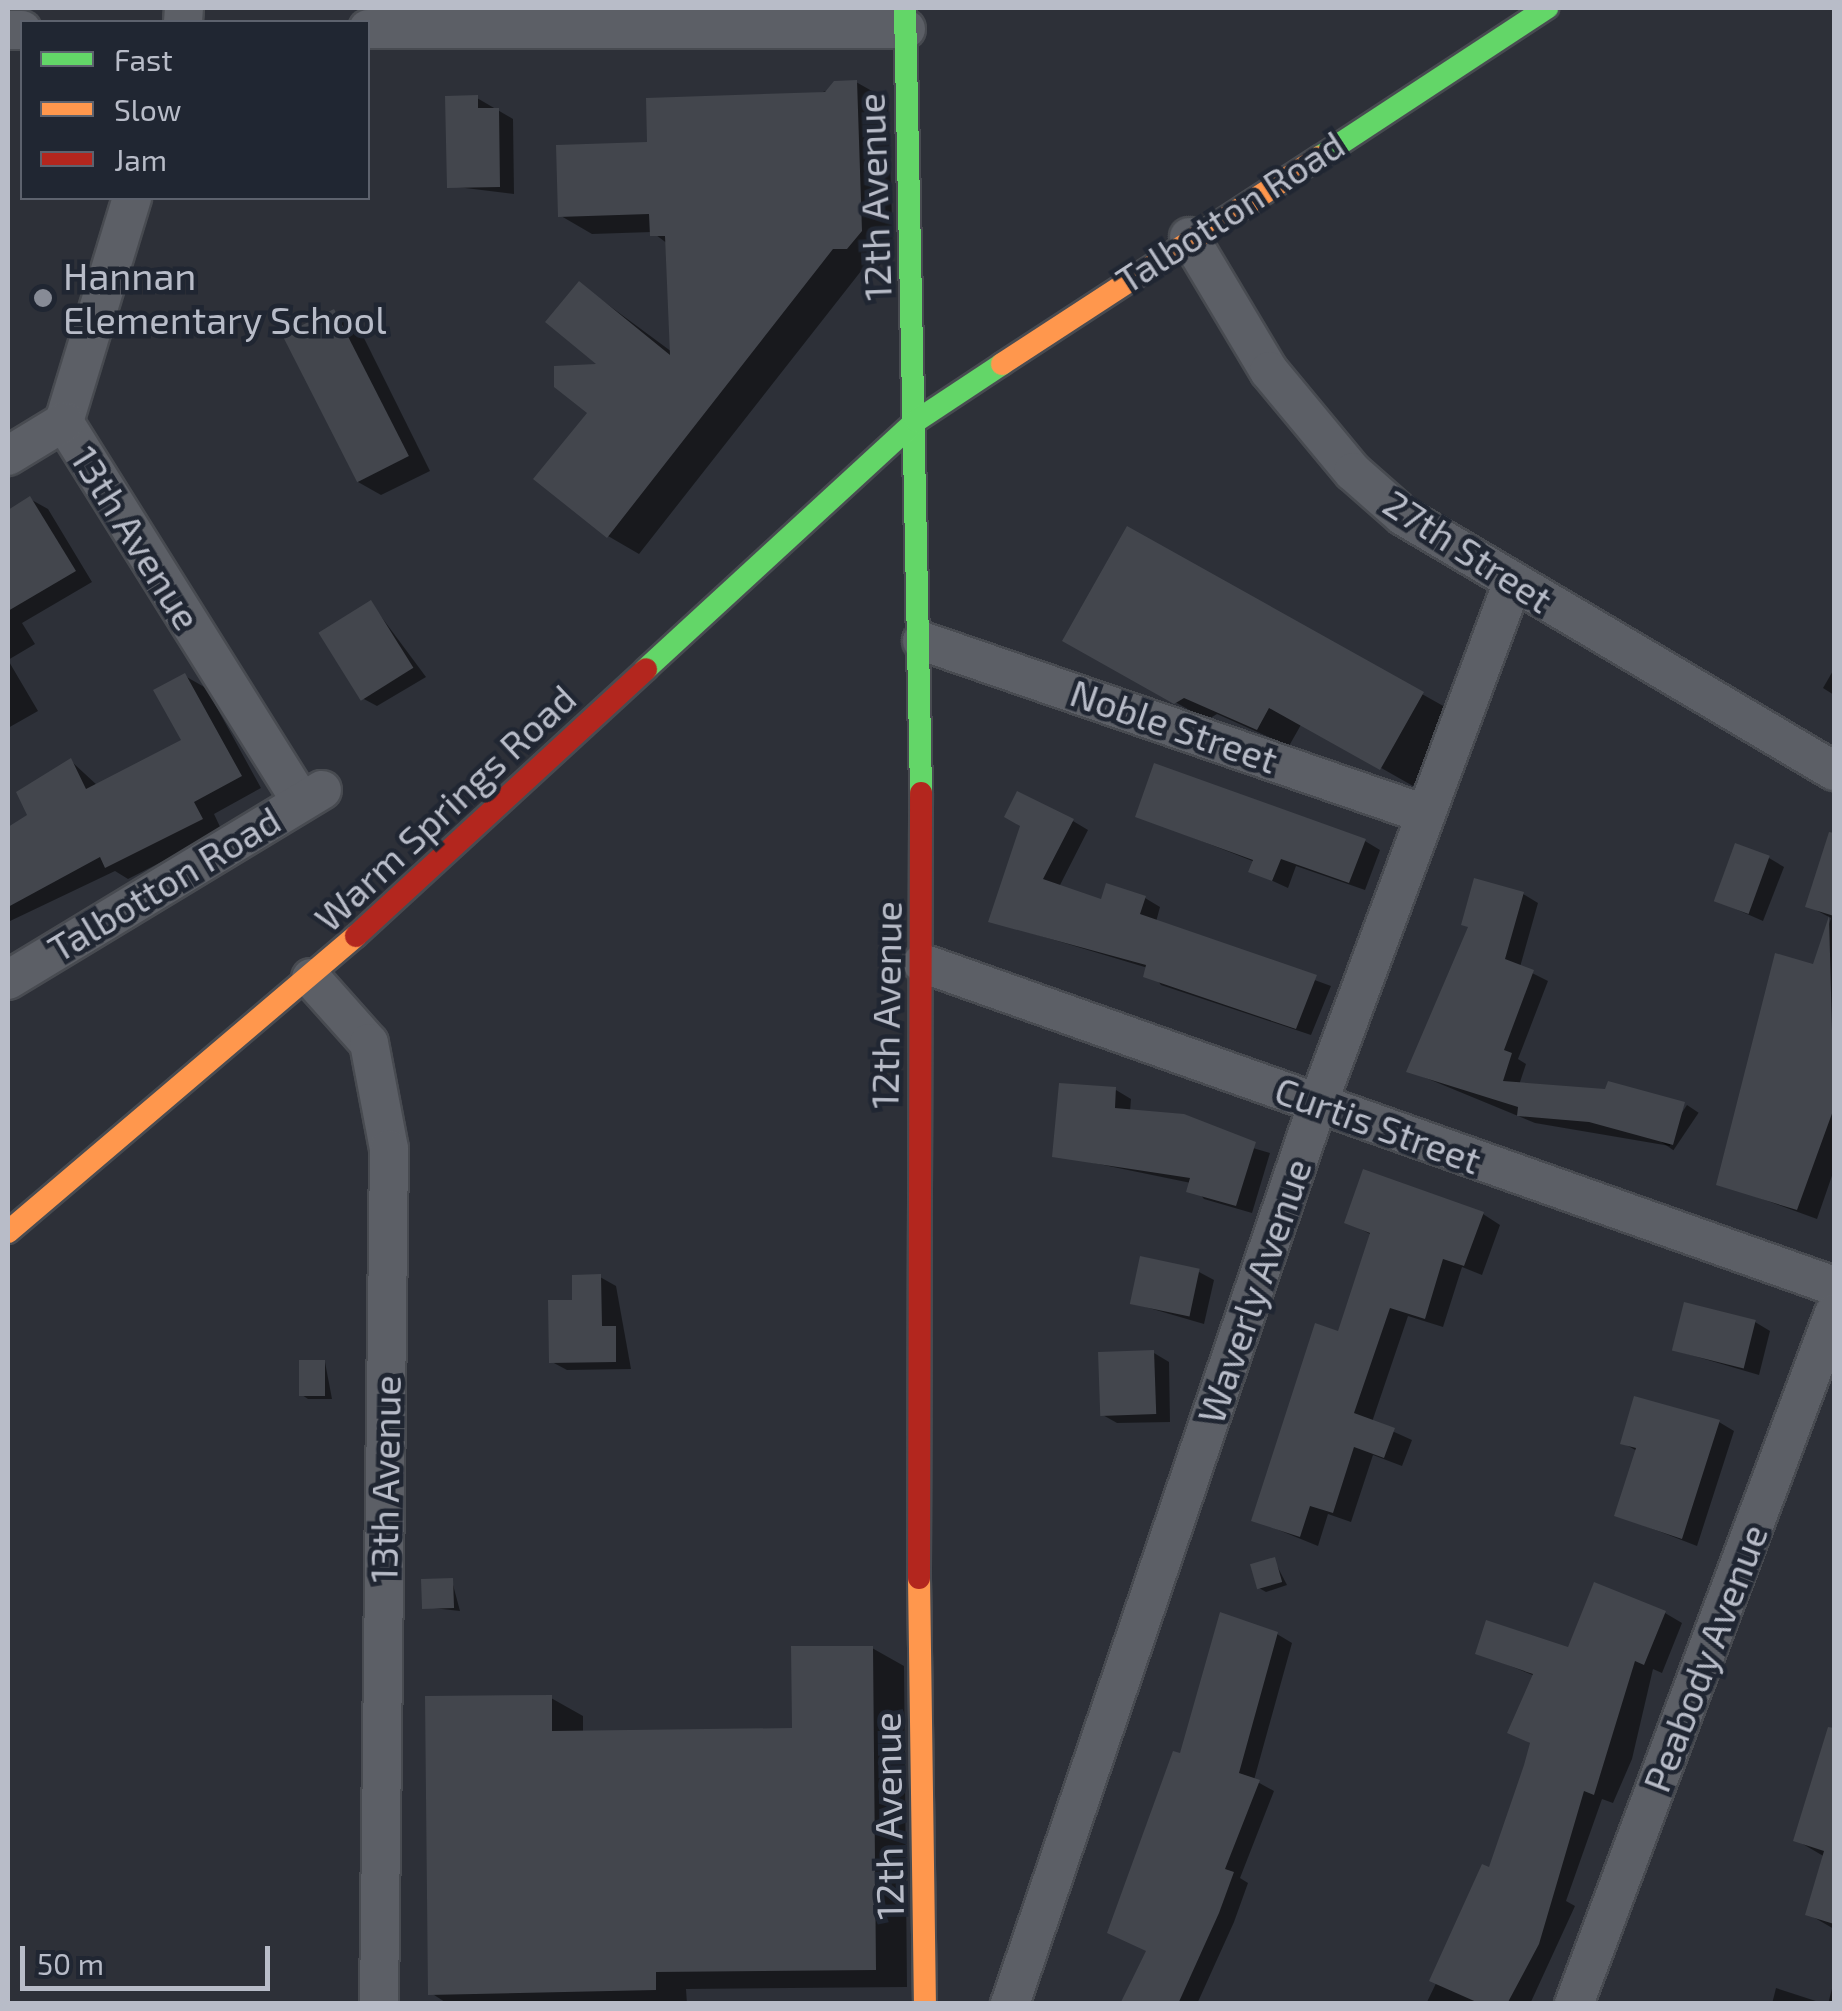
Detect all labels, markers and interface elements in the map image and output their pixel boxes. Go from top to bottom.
legend [20,20,370,200]
text: Fast [114,41,173,77]
text: Slow [114,91,181,127]
street label: 12th Avenue [848,92,900,302]
street label: Talbotton Road [1108,121,1352,303]
text: Jam [114,141,167,177]
place label: Hannan Elementary School [63,253,387,342]
marker: Hannan Elementary School [32,287,54,309]
street label: 13th Avenue [61,437,211,639]
street label: 27th Street [1375,480,1561,622]
street label: Noble Street [1065,669,1283,783]
street label: Warm Springs Road [305,675,585,941]
street label: Talbotton Road [40,797,288,971]
street label: 12th Avenue [861,900,911,1110]
street label: Curtis Street [1269,1067,1487,1183]
street label: Waverly Avenue [1187,1152,1321,1430]
street label: 13th Avenue [360,1374,410,1584]
street label: Peabody Avenue [1633,1517,1777,1799]
street label: 12th Avenue [863,1711,913,1921]
scale bar [25,1926,275,1988]
text: 50 m [37,1945,104,1981]

